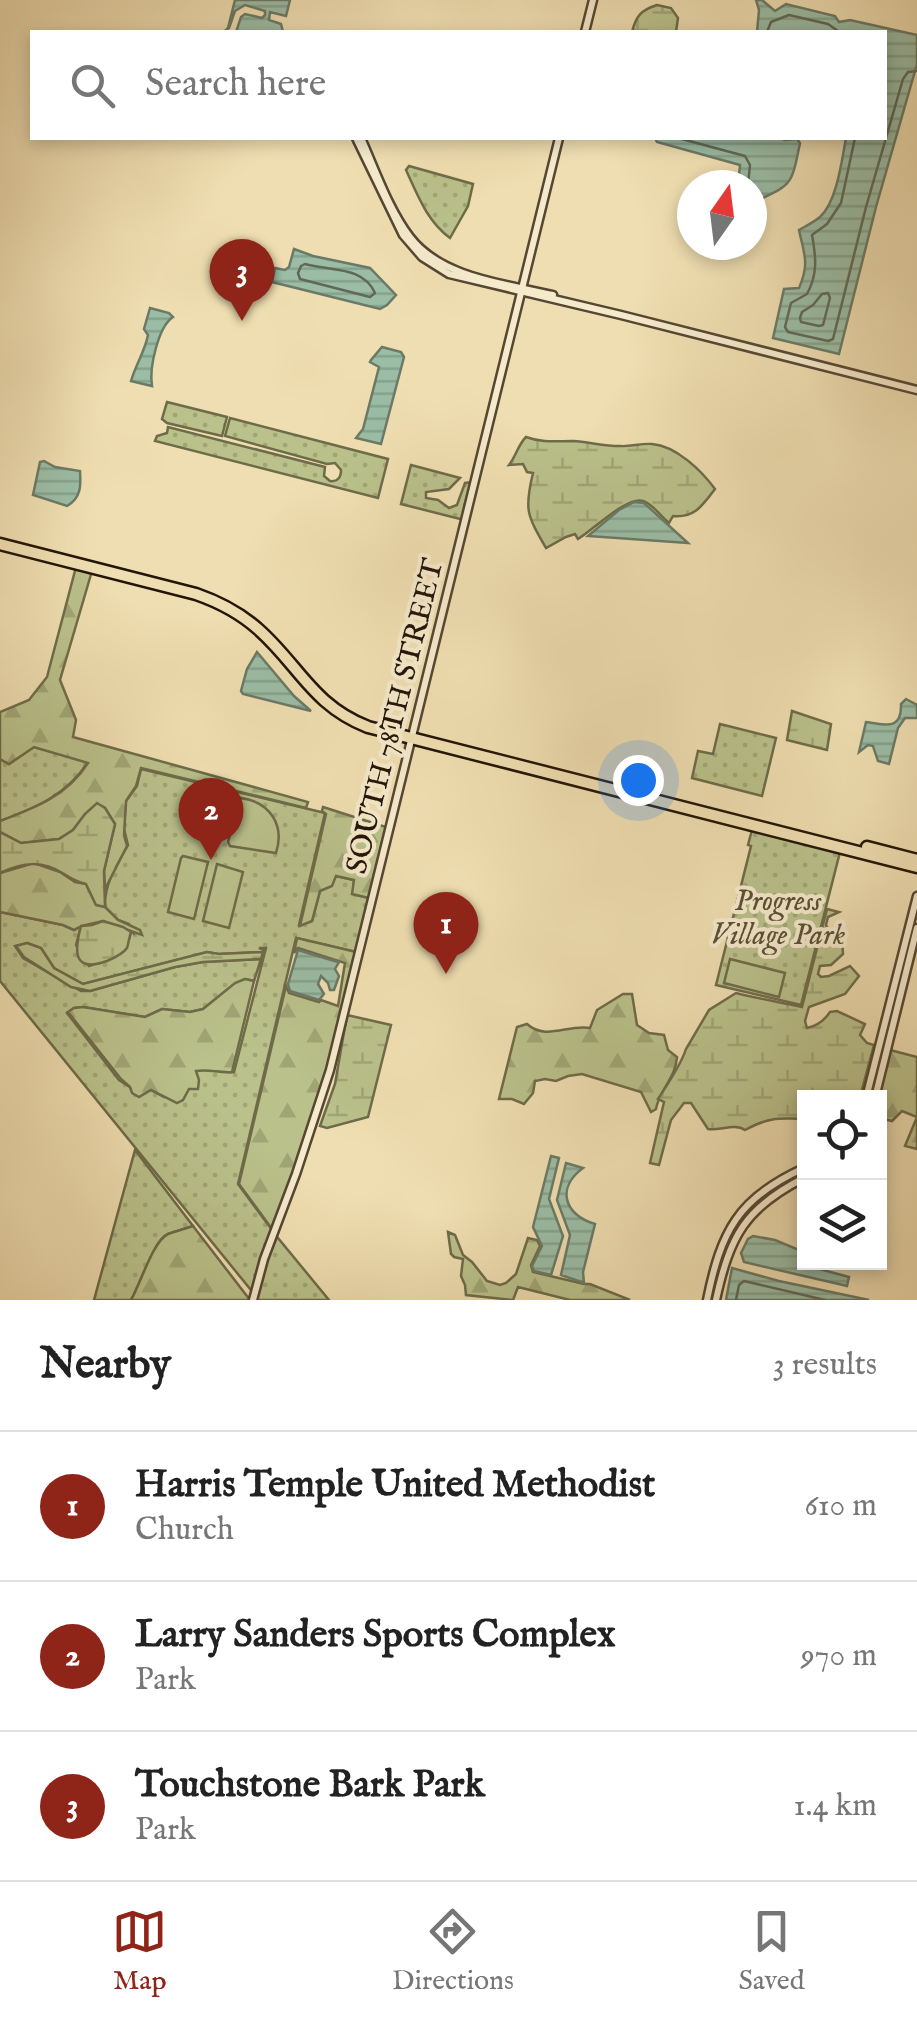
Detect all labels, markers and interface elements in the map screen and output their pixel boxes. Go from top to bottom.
search box [30,30,887,140]
icon: search [65,58,120,113]
text: Search here [145,61,326,109]
north arrow [677,170,767,260]
pin: 3 [210,238,274,321]
street label: SOUTH 78TH STREET [338,555,453,878]
your location [613,755,664,806]
pin: 2 [178,778,244,860]
park label: Progress Village Park [711,883,845,955]
pin: 1 [414,892,478,974]
map controls [797,1090,887,1270]
button: locate [797,1090,887,1180]
button: layers [797,1180,887,1270]
text: Nearby [40,1339,171,1392]
text: 3 results [773,1345,877,1386]
text: Harris Temple United Methodist [135,1462,655,1510]
text: 1 [67,1486,78,1527]
text: 610 m [805,1486,877,1527]
text: Church [135,1510,234,1551]
text: Larry Sanders Sports Complex [135,1612,616,1660]
text: 2 [65,1636,80,1677]
text: 970 m [801,1636,877,1677]
text: Park [135,1660,196,1701]
text: Touchstone Bark Park [135,1762,485,1810]
text: 3 [67,1786,78,1827]
text: 1.4 km [793,1786,877,1827]
text: Park [135,1810,196,1851]
tab: Map [112,1904,167,1999]
tab: Directions [392,1904,514,1999]
tab: Saved [738,1904,805,1999]

